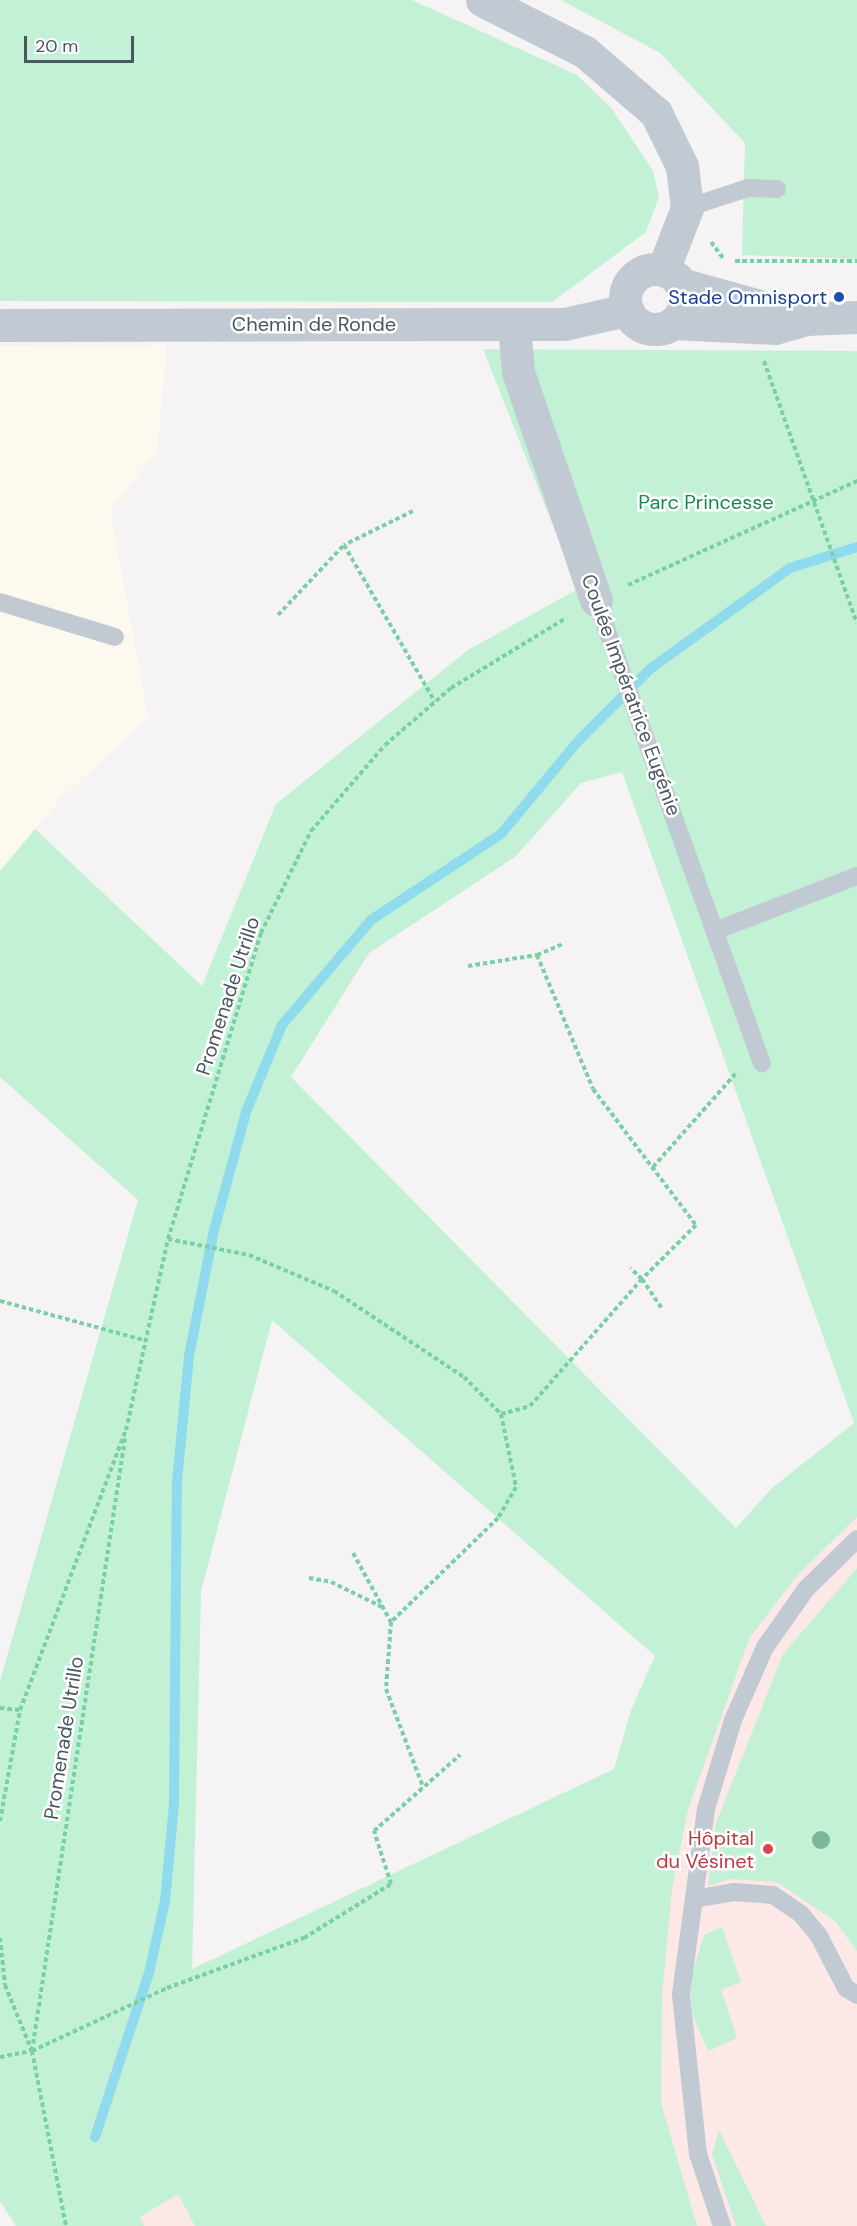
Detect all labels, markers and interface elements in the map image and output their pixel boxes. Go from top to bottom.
scale bar [27,24,136,62]
text: 20 m [35,34,78,58]
place label: Stade Omnisport [668,285,827,309]
marker: Stade Omnisport [832,290,846,304]
street label: Chemin de Ronde [232,312,396,336]
park label: Parc Princesse [638,490,774,514]
street label: Coulée Impératrice Eugénie [576,571,686,819]
street label: Promenade Utrillo [191,914,265,1078]
street label: Promenade Utrillo [39,1655,89,1821]
place label: Hôpital du Vésinet [656,1826,754,1873]
marker: Hôpital du Vésinet [759,1840,777,1858]

